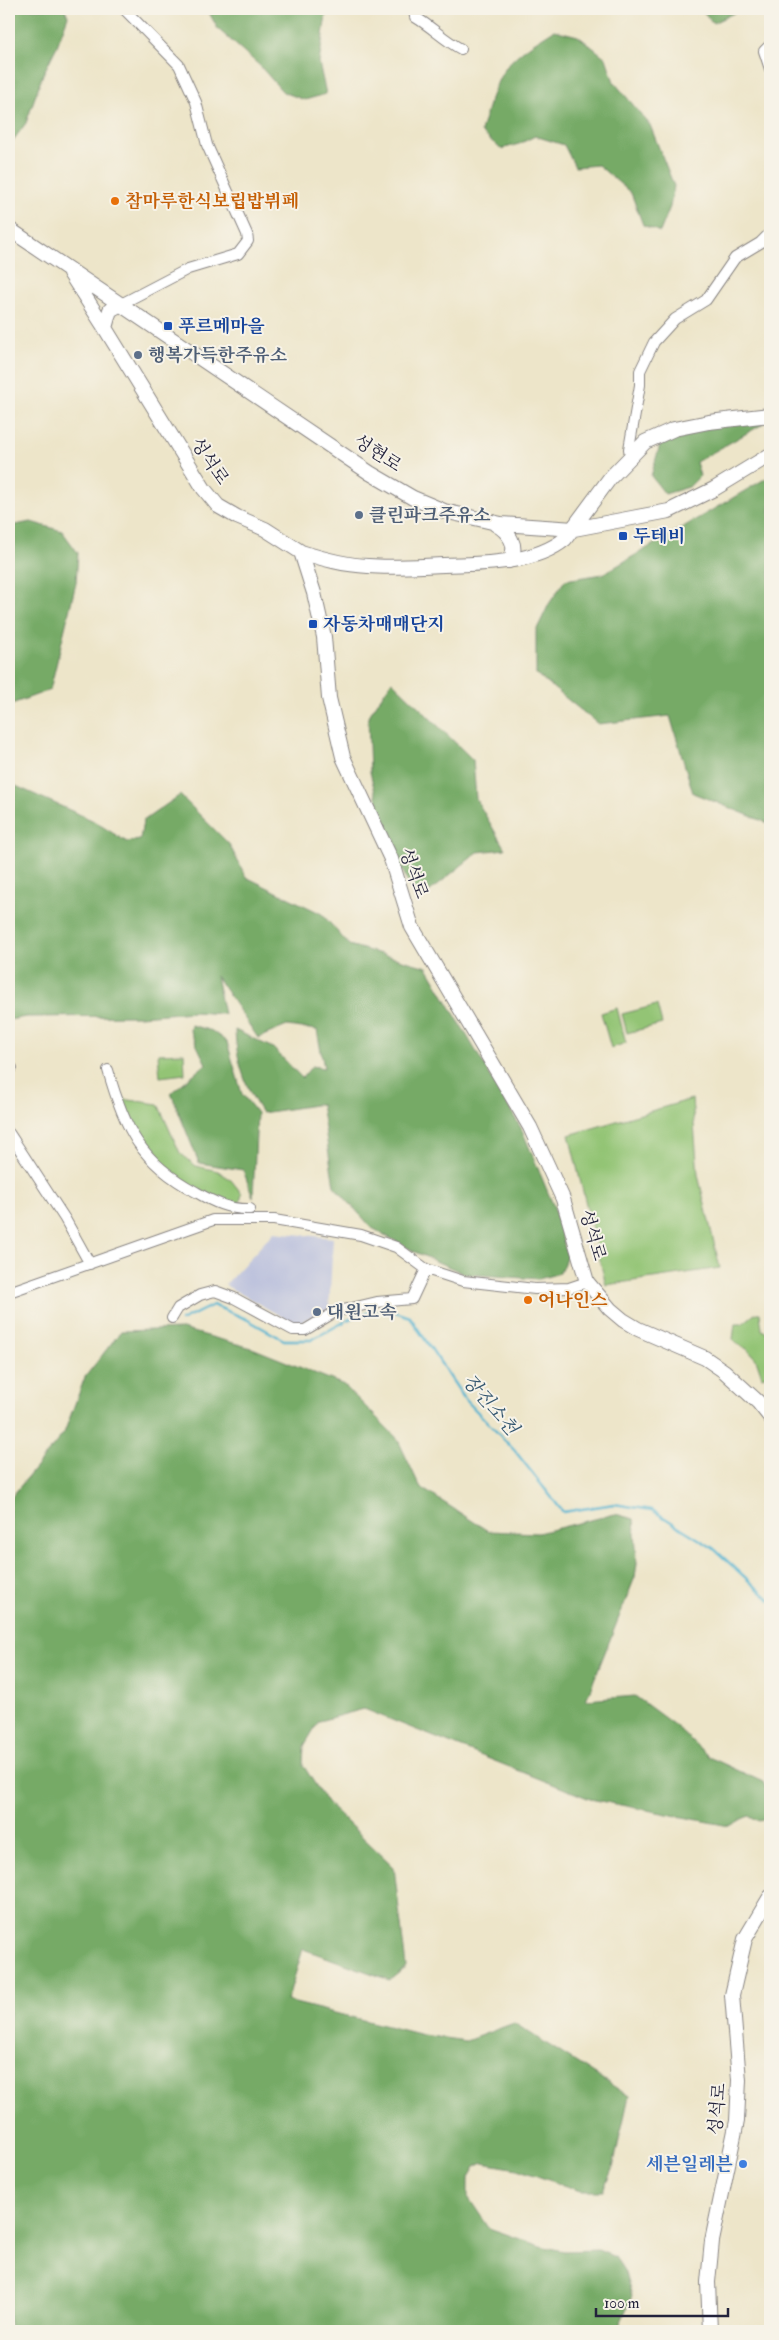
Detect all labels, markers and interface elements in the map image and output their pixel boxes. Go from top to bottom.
place label: 참마루한식보립밥뷔페 [125,190,299,213]
marker: 참마루한식보립밥뷔페 [109,195,121,207]
place label: 푸르메마을 [178,315,265,338]
marker: 푸르메마을 [162,320,174,332]
place label: 행복가득한주유소 [148,344,288,367]
marker: 행복가득한주유소 [132,349,144,361]
street label: 성현로 [350,430,406,477]
street label: 성석로 [185,433,234,489]
place label: 클린파크주유소 [369,504,491,527]
marker: 클린파크주유소 [353,509,365,521]
place label: 두테비 [633,525,685,548]
marker: 두테비 [617,530,629,542]
place label: 자동차매매단지 [323,613,445,636]
marker: 자동차매매단지 [307,618,319,630]
street label: 성석로 [394,845,433,902]
street label: 성석로 [574,1207,611,1263]
place label: 어나인스 [538,1289,608,1312]
marker: 어나인스 [522,1294,534,1306]
place label: 대원고속 [327,1301,397,1324]
marker: 대원고속 [311,1306,323,1318]
water label: 장진소천 [457,1369,524,1441]
street label: 성석로 [704,2082,731,2136]
place label: 세븐일레븐 [646,2153,733,2176]
marker: 세븐일레븐 [737,2158,749,2170]
scale bar [596,2285,729,2317]
text: 100 m [604,2294,640,2313]

